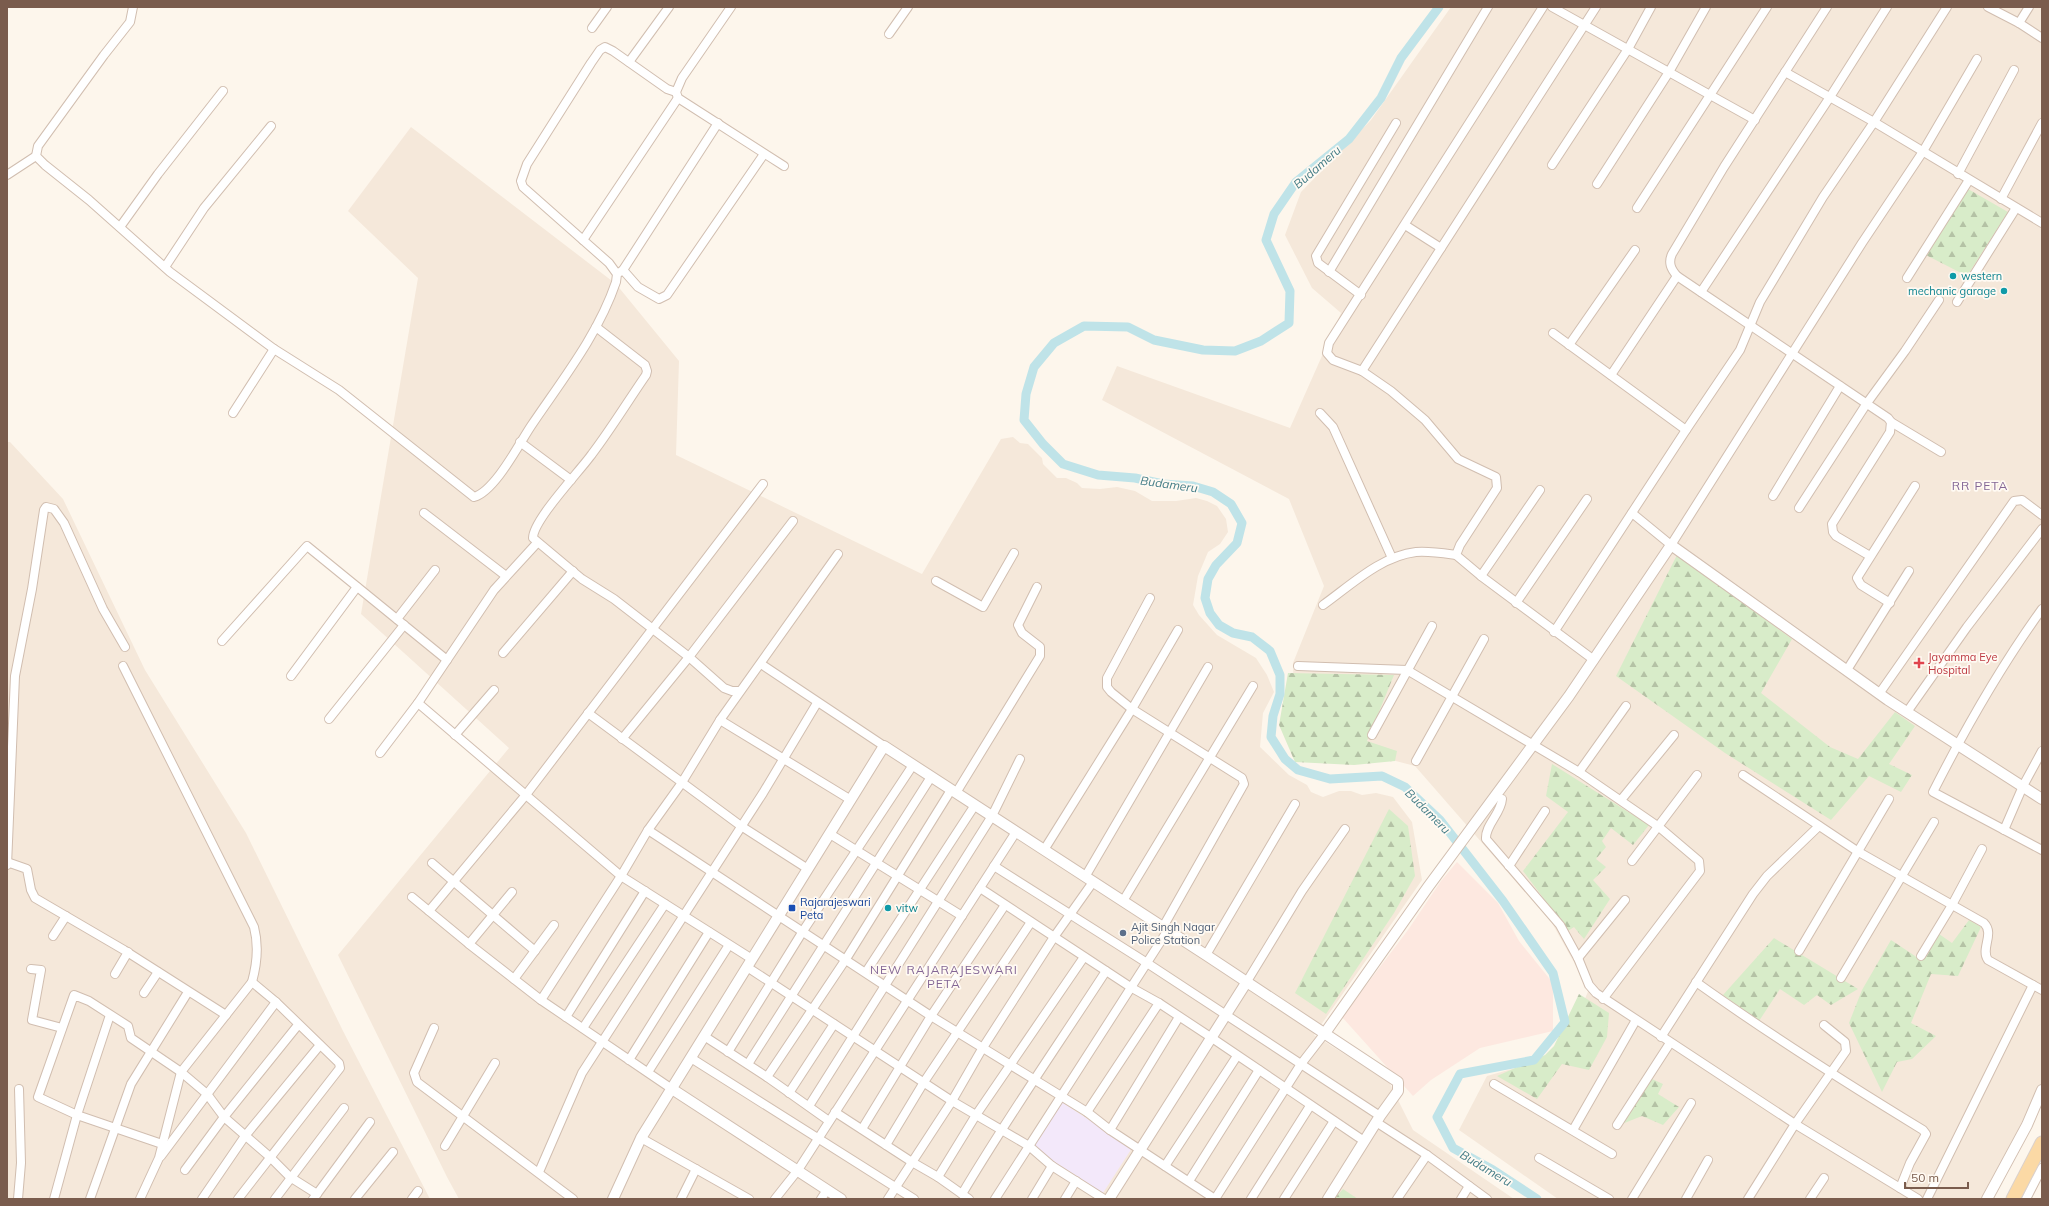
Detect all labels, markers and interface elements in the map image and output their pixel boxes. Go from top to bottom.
water label: Budameru [1290,142,1344,192]
place label: western [1961,269,2002,283]
marker: western [1948,271,1958,281]
place label: mechanic garage [1908,284,1996,298]
marker: mechanic garage [1999,286,2009,296]
water label: Budameru [1139,473,1199,495]
district label: RR PETA [1952,478,2008,493]
place label: Jayamma Eye Hospital [1928,650,1997,677]
marker: Jayamma Eye Hospital [1913,657,1925,669]
water label: Budameru [1402,785,1454,837]
place label: Rajarajeswari Peta [800,895,871,922]
place label: vitw [896,901,918,915]
marker: Rajarajeswari Peta [787,903,797,913]
marker: vitw [883,903,893,913]
place label: Ajit Singh Nagar Police Station [1131,920,1215,947]
marker: Ajit Singh Nagar Police Station [1118,928,1128,938]
district label: NEW RAJARAJESWARI PETA [870,962,1018,991]
water label: Budameru [1457,1147,1515,1189]
scale bar [1905,1164,1968,1190]
text: 50 m [1911,1170,1939,1185]

